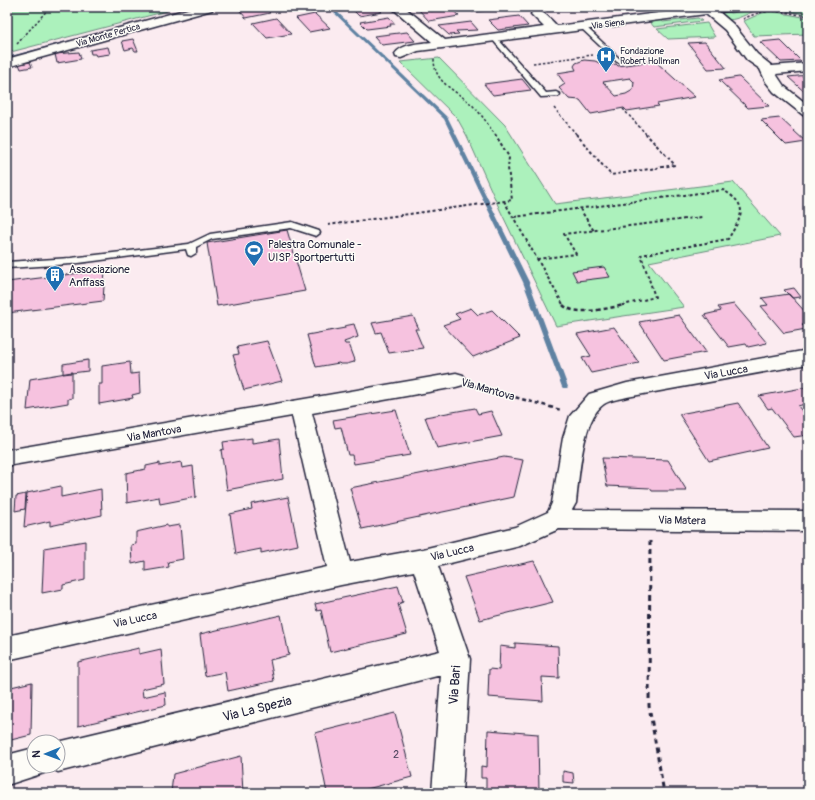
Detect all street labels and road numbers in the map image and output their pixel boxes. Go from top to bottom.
street label: Via Siena [591,17,625,32]
street label: Via Monte Pertica [75,21,141,50]
street label: Via Lucca [703,362,749,383]
street label: Via Mantova [460,376,516,403]
street label: Via Mantova [126,422,182,445]
street label: Via Matera [658,514,706,527]
street label: Via Lucca [429,541,475,564]
street label: Via Lucca [112,609,158,630]
street label: Via Bari [446,665,464,705]
street label: Via La Spezia [221,693,293,725]

